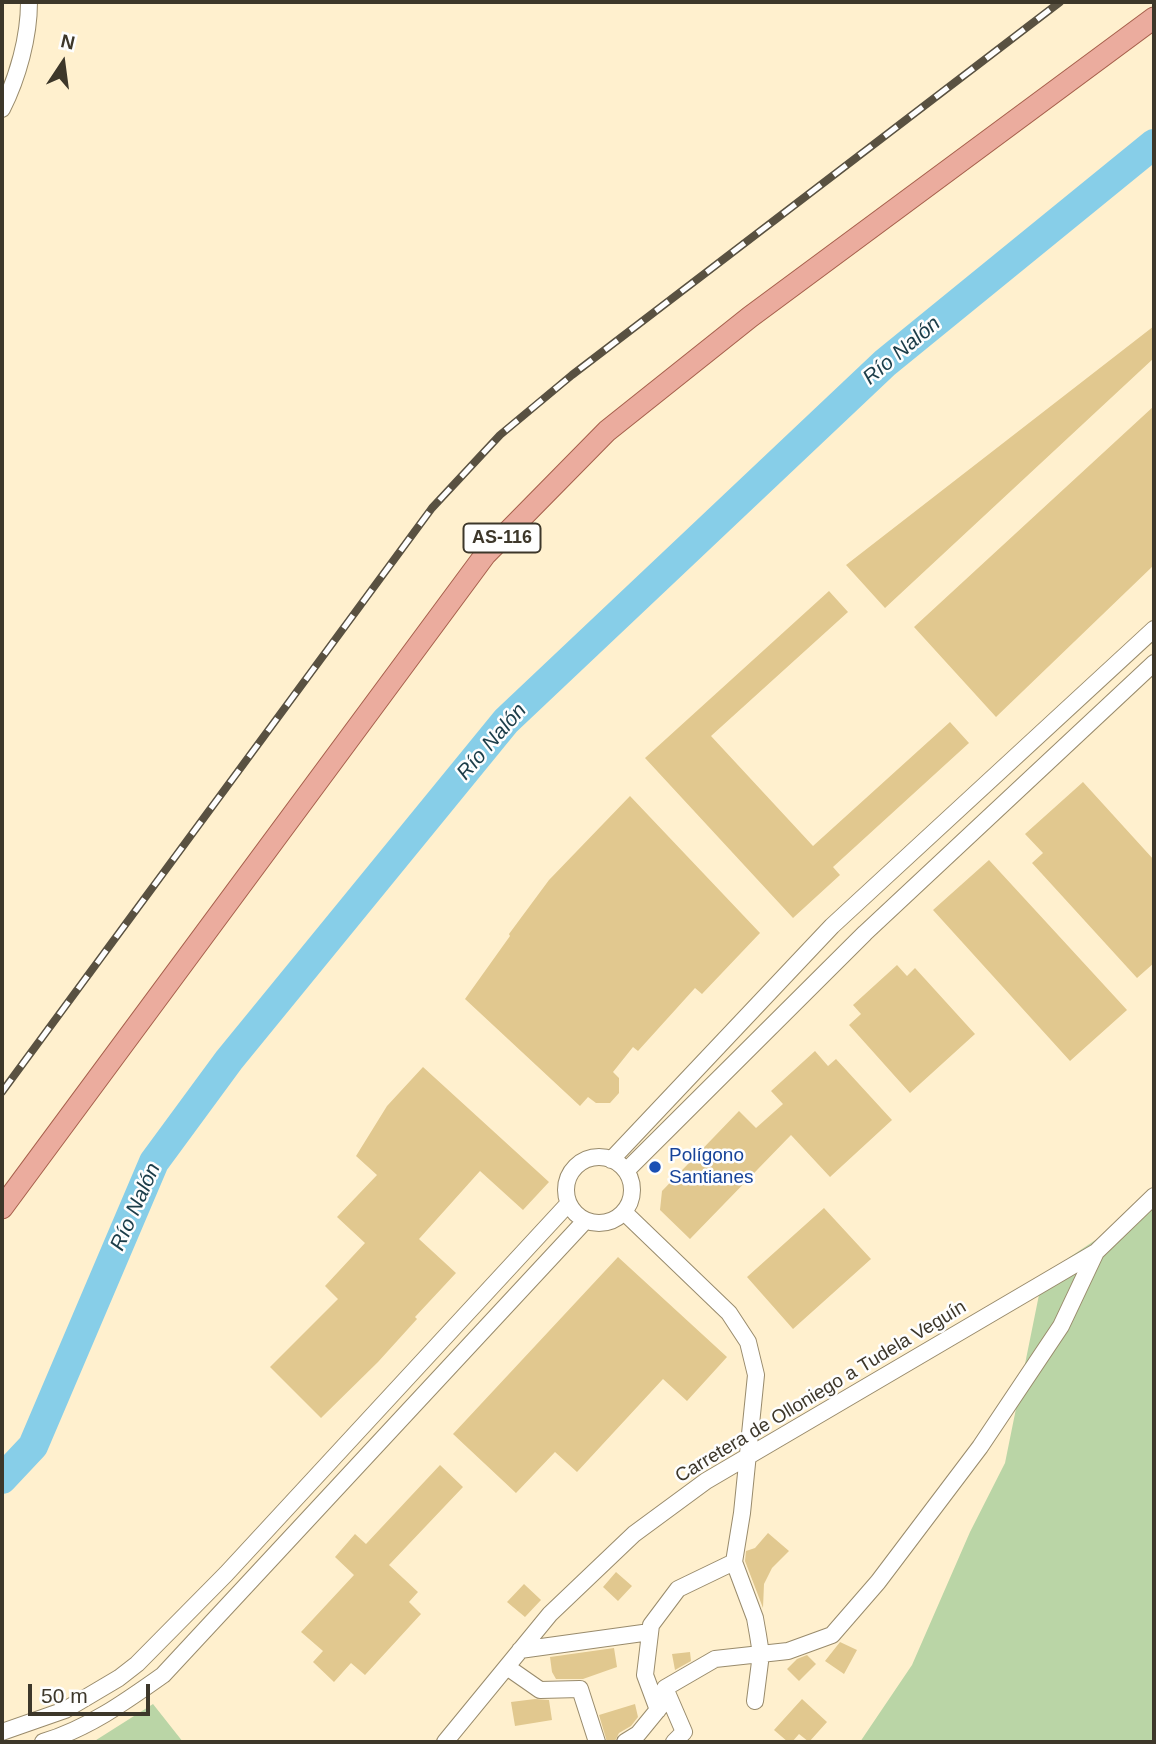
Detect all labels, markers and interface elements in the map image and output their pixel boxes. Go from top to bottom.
north arrow [28,28,98,98]
text: N [59,30,77,54]
water label: Río Nalón [858,311,946,391]
road number: AS-116 [463,524,540,552]
water label: Río Nalón [452,698,532,786]
place label: Polígono Santianes [669,1145,754,1189]
water label: Río Nalón [105,1159,167,1255]
marker: Polígono Santianes [647,1159,663,1175]
street label: Carretera de Olloniego a Tudela Veguín [671,1296,971,1488]
scale bar [32,1670,154,1714]
text: 50 m [41,1684,88,1707]

